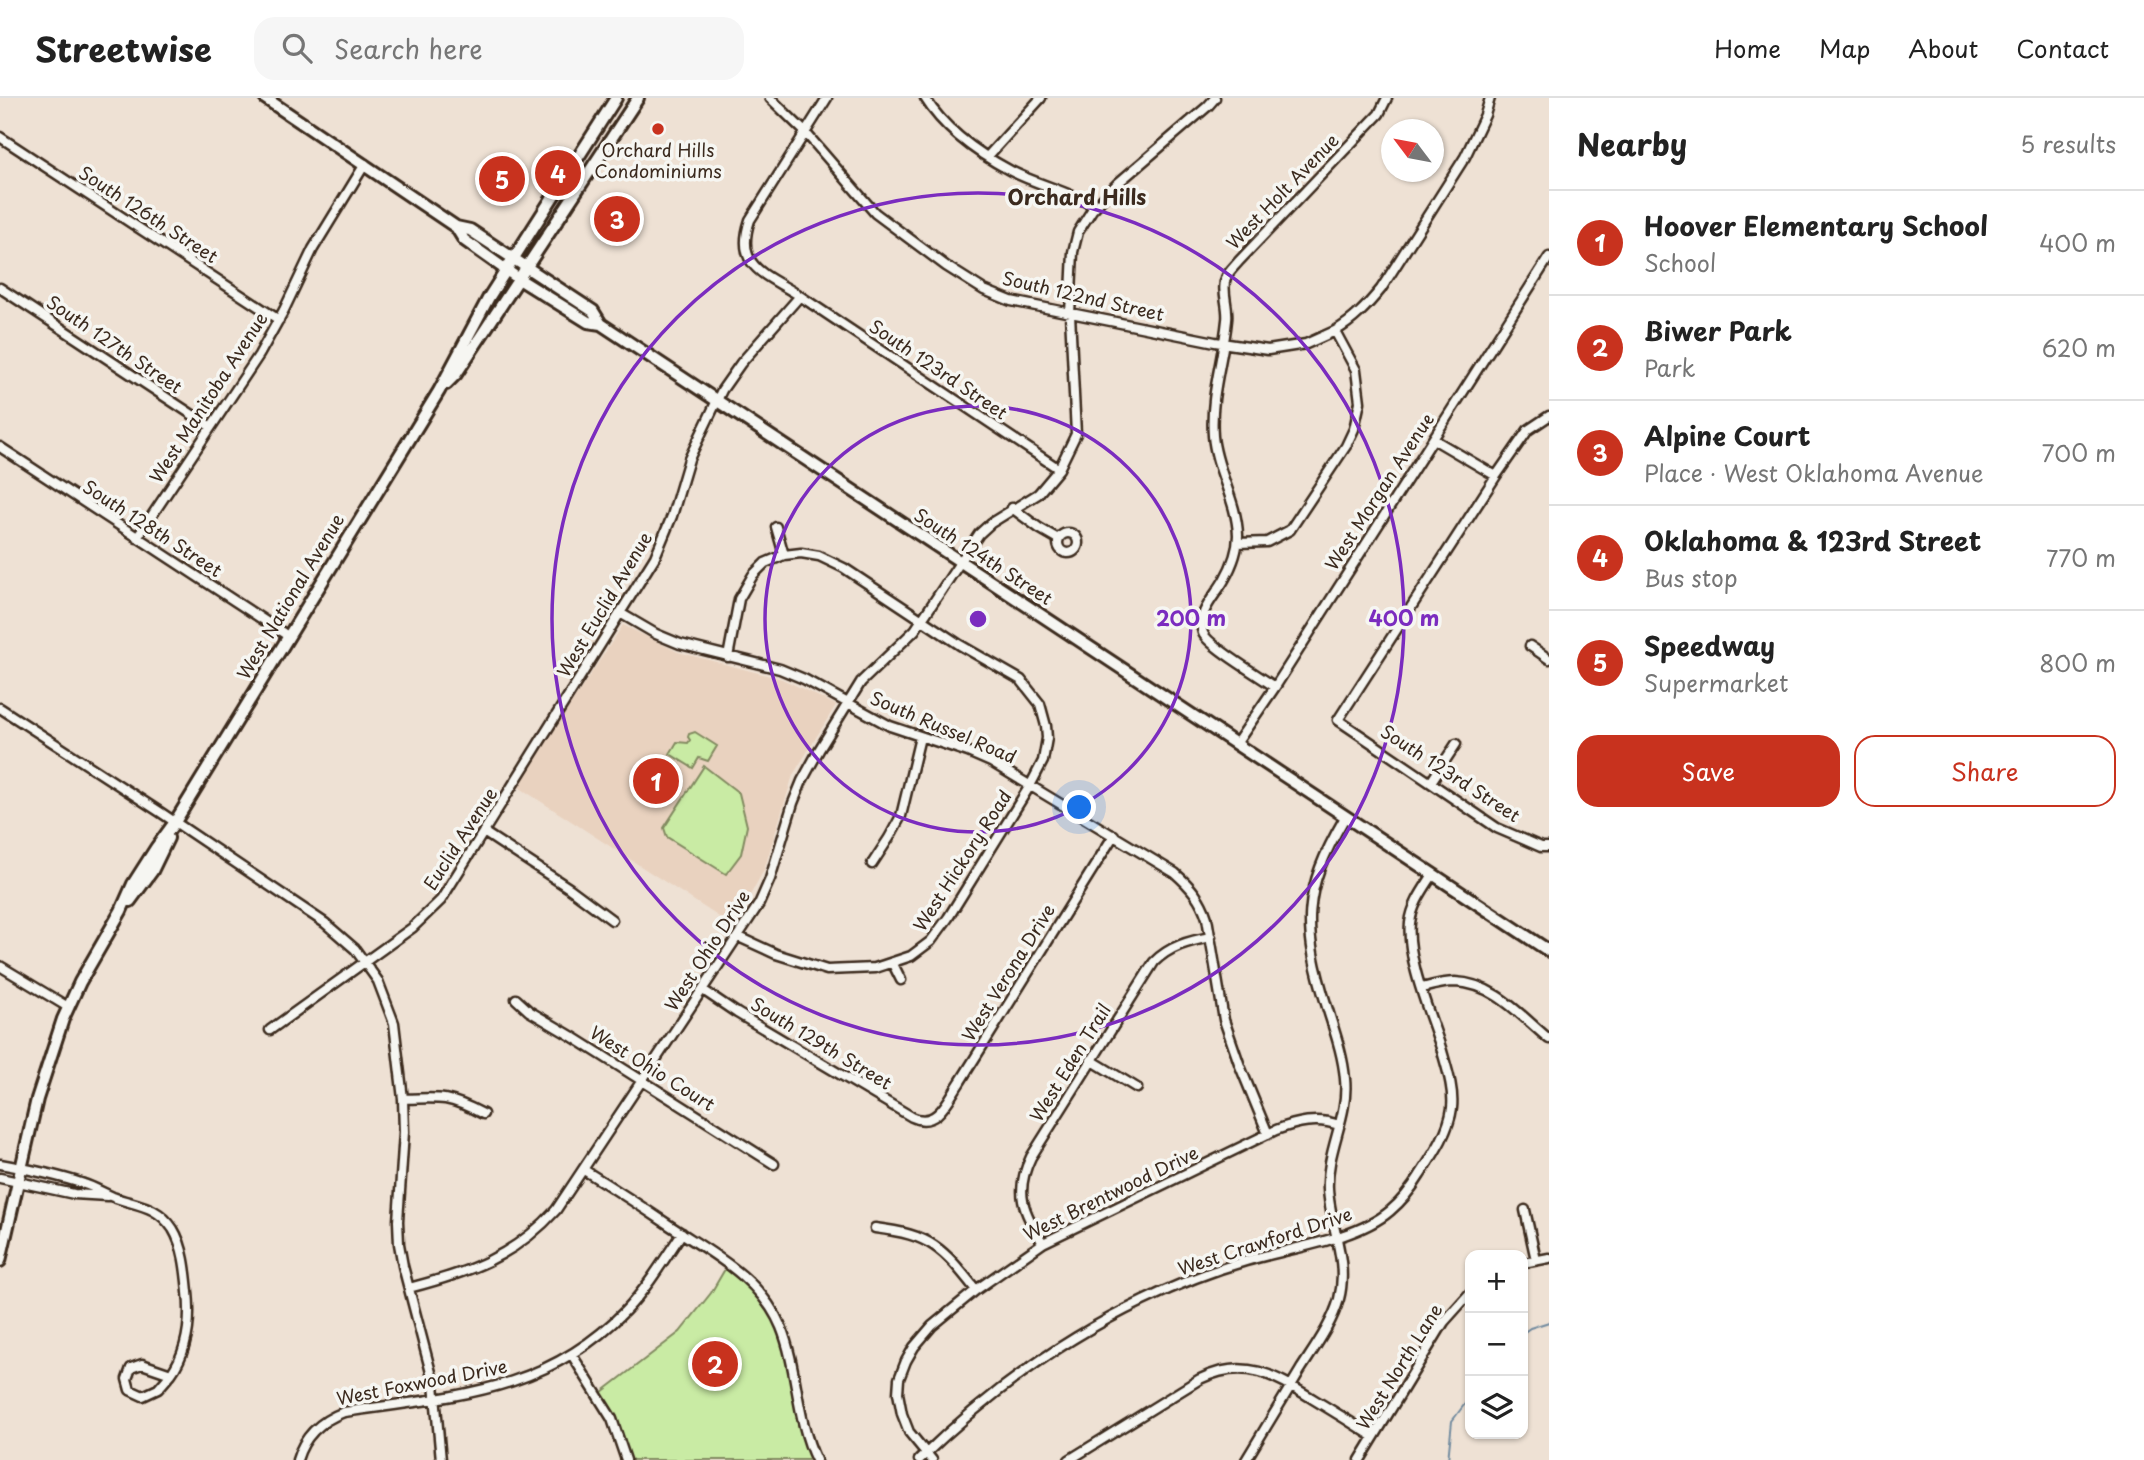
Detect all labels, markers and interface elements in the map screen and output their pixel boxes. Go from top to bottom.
search box [254,17,744,80]
text: Streetwise [35,23,212,73]
icon: search [278,29,316,67]
text: Search here [334,29,483,68]
text: Home [1714,30,1781,66]
text: Map [1819,30,1870,66]
text: About [1908,30,1978,66]
text: Contact [2016,30,2109,66]
north arrow [1381,119,1444,182]
marker: Orchard Hills Condominiums [650,121,666,137]
text: Nearby [1577,121,1687,166]
text: 5 results [2020,126,2116,161]
street label: West Holt Avenue [1219,127,1344,255]
place label: Orchard Hills Condominiums [594,136,722,184]
pin: 4 [535,147,581,199]
pin: 5 [479,153,525,205]
street label: South 126th Street [74,159,224,269]
district label: Orchard Hills [1008,180,1146,212]
pin: 3 [594,193,640,245]
text: Hoover Elementary School [1644,206,1988,245]
text: 1 [1595,225,1606,260]
text: 400 m [2039,225,2116,260]
text: School [1644,245,1716,280]
street label: South 122nd Street [1000,264,1167,327]
street label: South 127th Street [42,288,188,399]
street label: West Manitoba Avenue [142,306,273,488]
text: Biwer Park [1644,311,1792,350]
street label: South 123rd Street [864,312,1014,425]
text: 2 [1592,330,1608,365]
text: 620 m [2042,330,2116,365]
text: Park [1644,350,1695,385]
street label: West Morgan Avenue [1318,407,1440,575]
text: Alpine Court [1644,416,1811,455]
text: 3 [1592,435,1608,470]
text: 700 m [2041,435,2116,470]
text: Place · West Oklahoma Avenue [1644,455,1984,490]
street label: South 128th Street [78,473,228,583]
street label: South 124th Street [909,501,1059,611]
street label: West National Avenue [229,508,350,684]
text: Oklahoma & 123rd Street [1644,521,1981,560]
street label: West Euclid Avenue [549,526,658,682]
text: 4 [1592,540,1608,575]
text: 770 m [2046,540,2116,575]
text: Bus stop [1644,560,1738,595]
text: 200 m [1156,601,1226,633]
text: 400 m [1369,601,1439,633]
centre of rings [966,607,990,631]
text: Speedway [1644,626,1775,665]
text: 5 [1593,645,1607,680]
text: 800 m [2039,645,2116,680]
text: Supermarket [1644,665,1788,700]
street label: South Russel Road [866,684,1021,770]
street label: South 123rd Street [1376,717,1526,828]
button: Save [1577,735,1840,807]
button: Share [1854,735,2116,807]
pin: 1 [633,755,679,807]
street label: Euclid Avenue [416,781,503,895]
street label: West Hickory Road [906,784,1018,936]
your location [1062,790,1096,824]
street label: West Ohio Drive [657,884,756,1016]
street label: West Verona Drive [955,898,1061,1046]
street label: South 129th Street [746,990,897,1096]
street label: West Eden Trail [1023,998,1117,1127]
street label: West Ohio Court [585,1018,721,1117]
street label: West Brentwood Drive [1018,1138,1202,1247]
street label: West Crawford Drive [1174,1200,1355,1281]
map controls [1465,1250,1528,1439]
button: + [1465,1250,1528,1313]
street label: West North Lane [1349,1298,1448,1435]
button: − [1465,1313,1528,1376]
pin: 2 [692,1338,738,1390]
street label: West Foxwood Drive [334,1352,509,1411]
button: layers [1465,1376,1528,1439]

